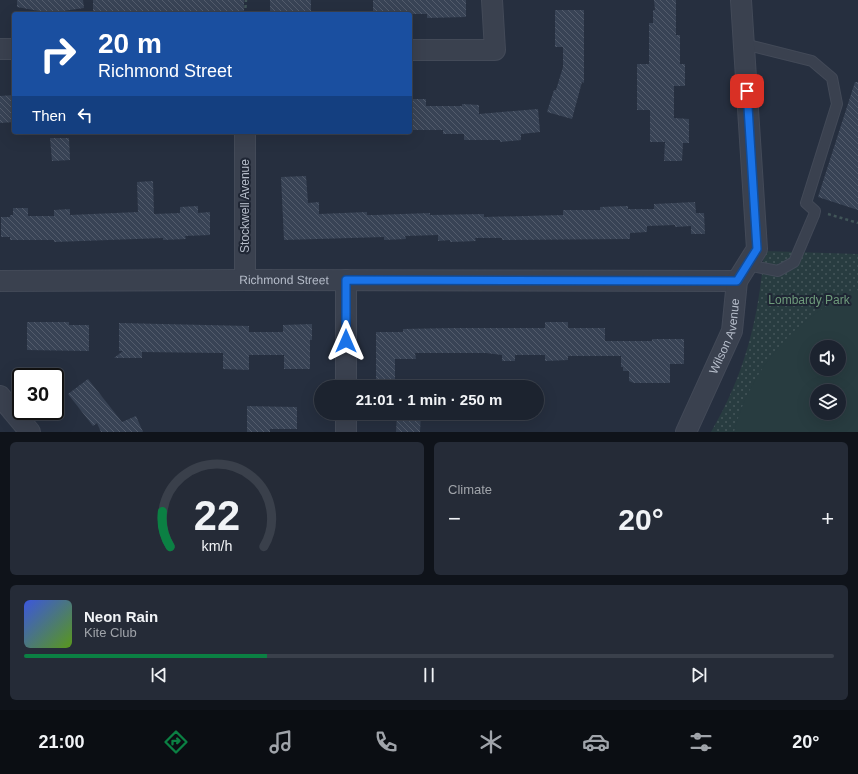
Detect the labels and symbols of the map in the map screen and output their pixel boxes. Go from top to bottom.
pin [730,74,764,108]
street label: Stockwell Avenue [238,159,252,253]
street label: Richmond Street [239,273,329,287]
park label: Lombardy Park [768,293,851,307]
street label: Wilson Avenue [706,298,742,376]
position arrow [325,320,367,362]
speed limit sign: 30 [12,368,64,420]

